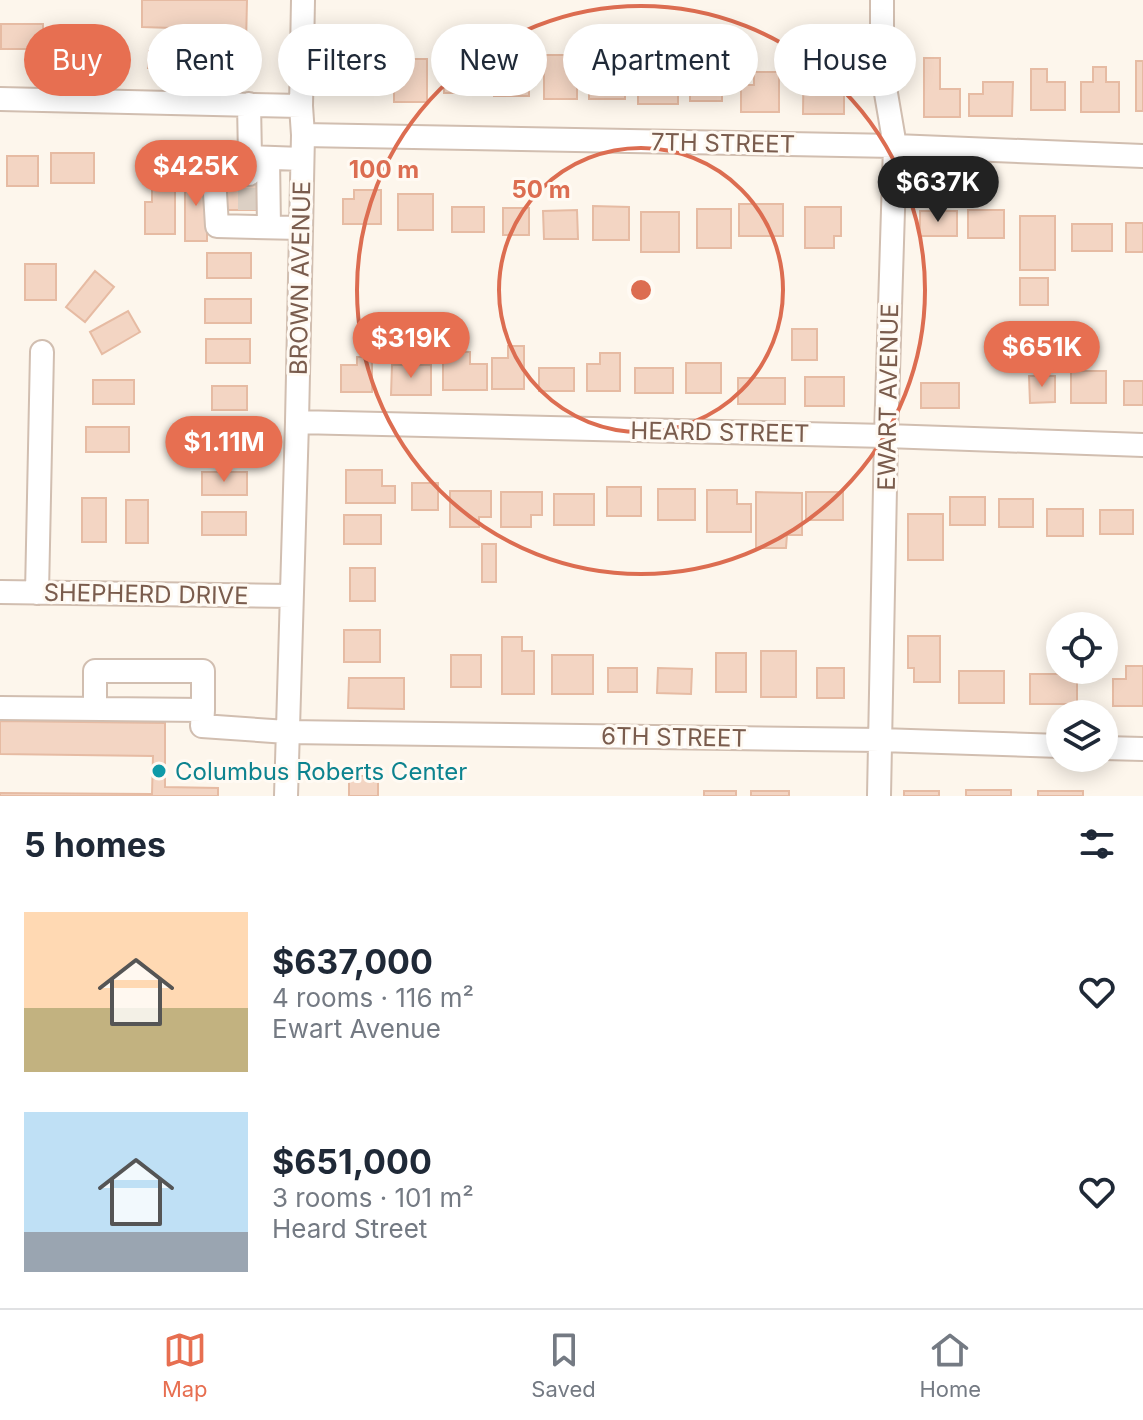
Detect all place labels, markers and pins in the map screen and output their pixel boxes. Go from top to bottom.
pin: $425K [140,140,252,208]
pin: $637K [882,156,994,224]
centre of rings [627,276,655,304]
pin: $319K [355,312,467,380]
pin: $651K [986,321,1098,389]
pin: $1.11M [159,416,289,484]
place label: Columbus Roberts Center [175,757,467,786]
marker: Columbus Roberts Center [150,762,168,780]

